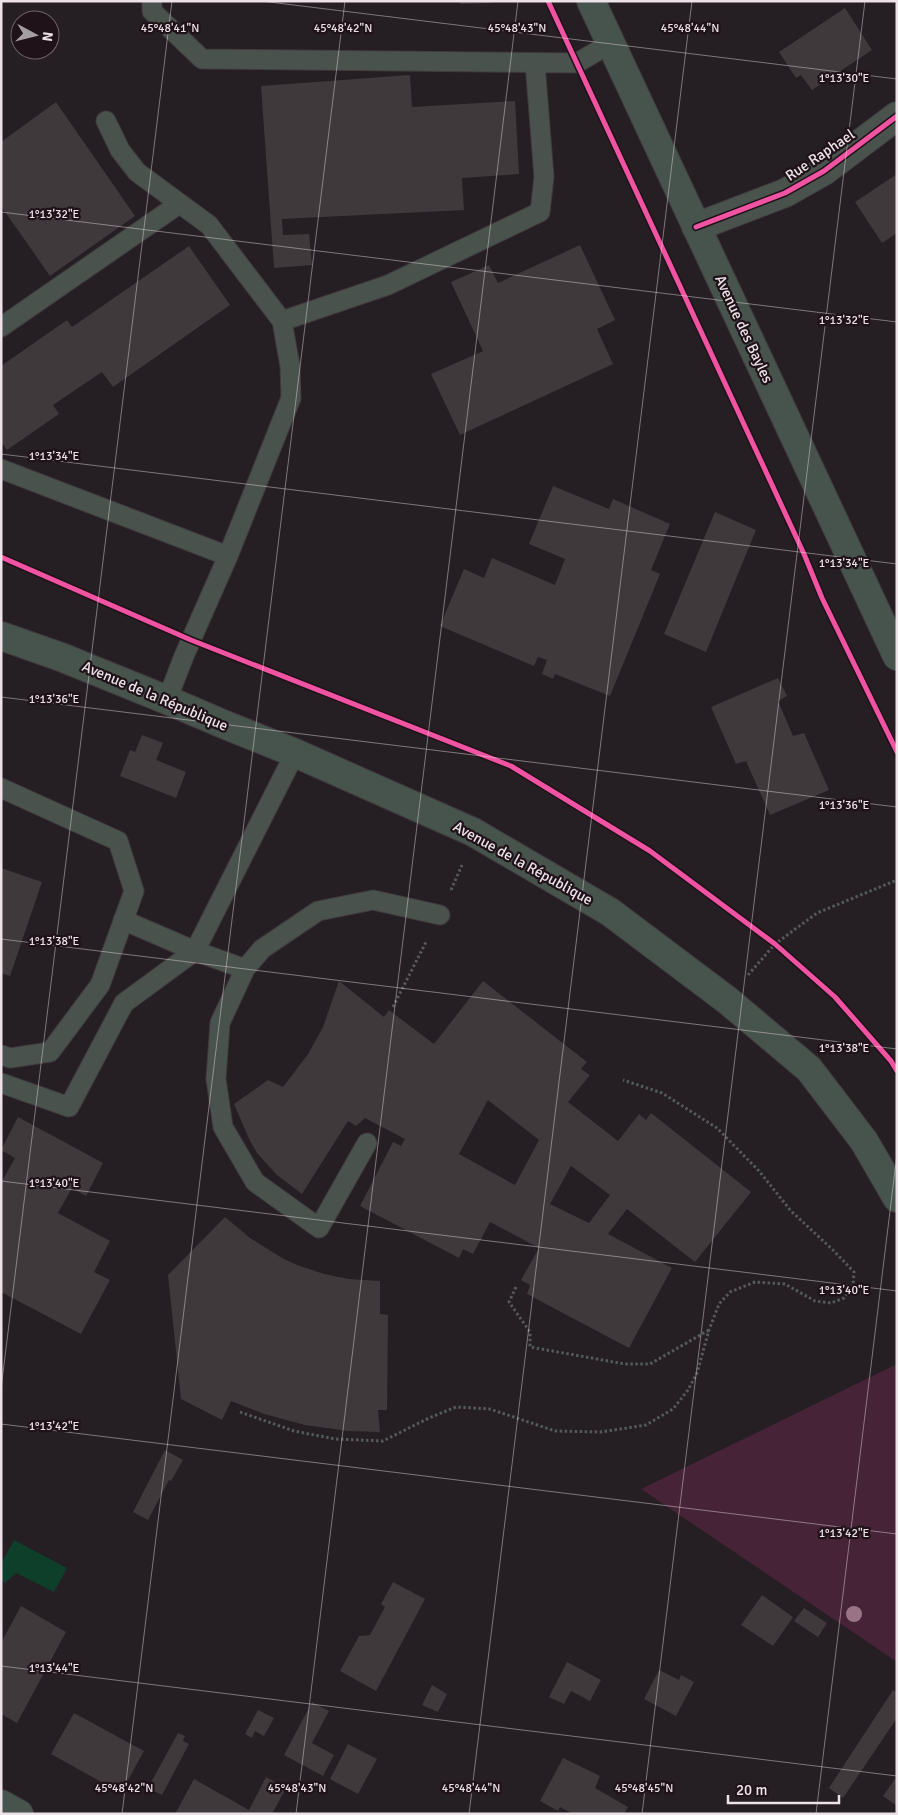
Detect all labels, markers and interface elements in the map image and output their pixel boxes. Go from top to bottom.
north arrow [10,10,60,60]
text: 45°48'41"N [141,21,199,36]
text: 45°48'42"N [314,21,372,36]
text: 45°48'43"N [488,21,546,36]
text: 45°48'44"N [661,21,719,36]
text: N [38,31,56,42]
text: 1°13'30"E [819,71,870,86]
street label: Rue Raphael [782,125,858,185]
text: 1°13'32"E [29,207,80,222]
street label: Avenue des Bayles [711,272,777,386]
text: 1°13'32"E [819,313,870,328]
text: 1°13'34"E [29,449,80,464]
text: 1°13'34"E [819,556,870,571]
street label: Avenue de la République [79,657,231,735]
text: 1°13'36"E [29,692,80,707]
text: 1°13'36"E [819,798,870,813]
street label: Avenue de la République [450,817,596,909]
text: 1°13'38"E [29,934,80,949]
text: 1°13'38"E [819,1041,870,1056]
text: 1°13'40"E [29,1176,80,1191]
text: 1°13'40"E [819,1283,870,1298]
text: 1°13'42"E [29,1419,80,1434]
text: 1°13'42"E [819,1526,870,1541]
text: 1°13'44"E [29,1661,80,1676]
scale bar [728,1772,839,1804]
text: 45°48'42"N [95,1781,153,1796]
text: 45°48'43"N [268,1781,326,1796]
text: 45°48'44"N [442,1781,500,1796]
text: 45°48'45"N [615,1781,673,1796]
text: 20 m [736,1781,767,1799]

